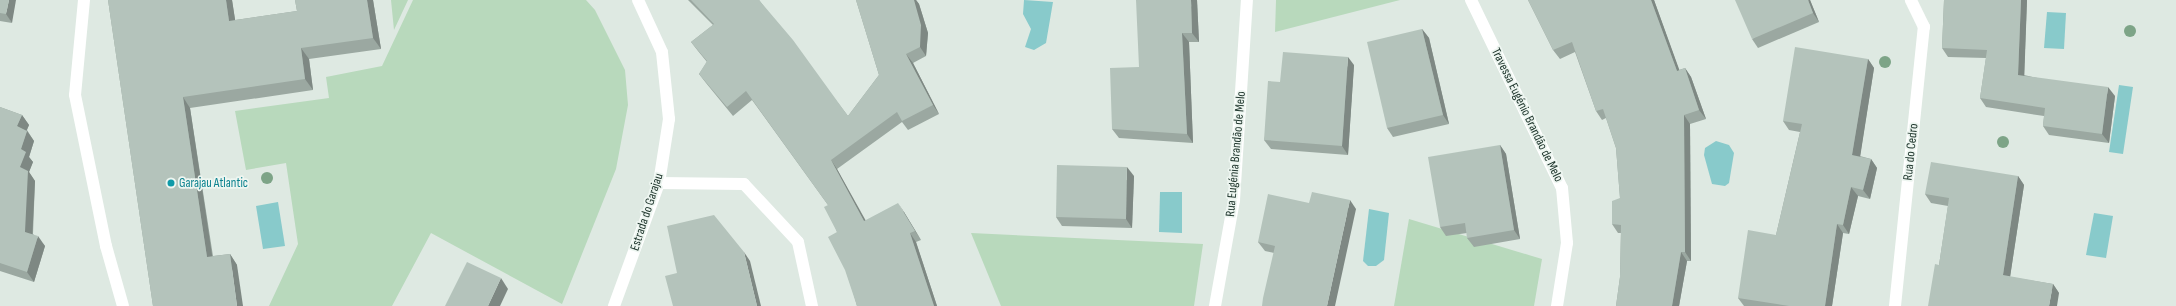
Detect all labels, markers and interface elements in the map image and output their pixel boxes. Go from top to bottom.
street label: Travessa Eugénio Brandão de Melo [1488,46,1566,184]
street label: Rua Eugénia Brandão de Melo [1223,91,1249,217]
street label: Rua do Cedro [1900,123,1922,181]
street label: Estrada do Garajau [627,171,667,253]
place label: Garajau Atlantic [179,175,248,191]
marker: Garajau Atlantic [166,178,176,188]

